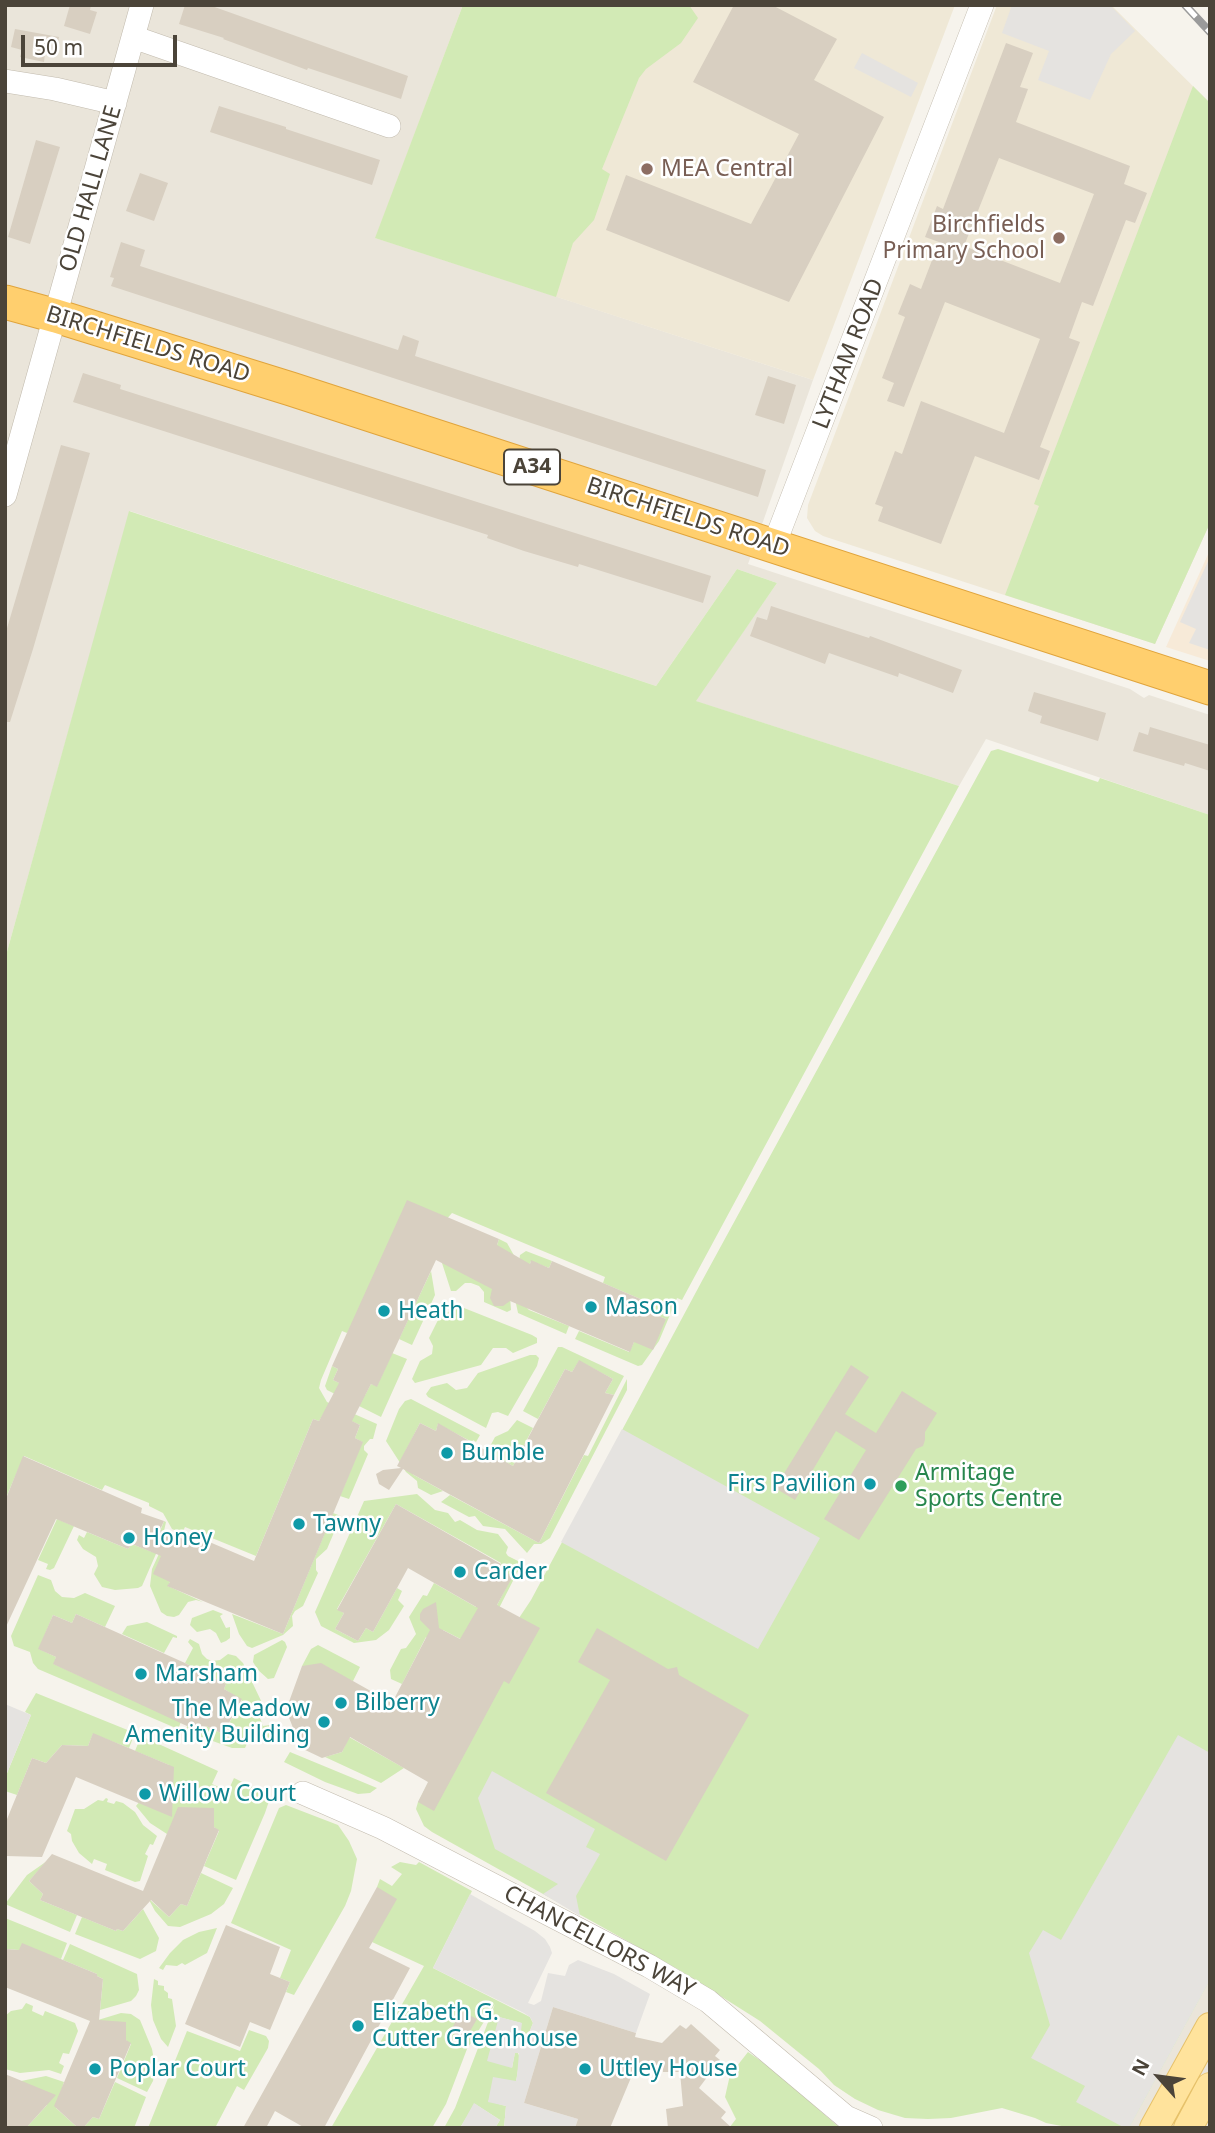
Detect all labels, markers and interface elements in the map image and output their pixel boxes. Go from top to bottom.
scale bar [24,21,180,65]
text: 50 m [34,33,83,61]
street label: OLD HALL LANE [54,103,128,275]
place label: MEA Central [661,155,793,183]
marker: MEA Central [639,161,655,177]
place label: Birchfields Primary School [882,211,1045,265]
marker: Birchfields Primary School [1051,230,1067,246]
street label: LYTHAM ROAD [808,275,890,433]
street label: BIRCHFIELDS ROAD [43,301,253,389]
road number: A34 [504,449,560,484]
street label: BIRCHFIELDS ROAD [583,472,793,564]
place label: Mason [605,1293,678,1321]
place label: Heath [398,1297,463,1325]
marker: Mason [583,1299,599,1315]
marker: Heath [376,1303,392,1319]
place label: Bumble [461,1439,545,1467]
marker: Bumble [439,1445,455,1461]
place label: Armitage Sports Centre [915,1459,1063,1513]
place label: Firs Pavilion [727,1470,856,1498]
marker: Firs Pavilion [862,1476,878,1492]
marker: Armitage Sports Centre [893,1478,909,1494]
place label: Tawny [313,1510,381,1538]
marker: Tawny [291,1516,307,1532]
place label: Honey [143,1524,212,1552]
marker: Honey [121,1530,137,1546]
place label: Carder [474,1558,547,1586]
marker: Carder [452,1564,468,1580]
place label: Marsham [155,1660,258,1688]
marker: Marsham [133,1666,149,1682]
place label: Bilberry [355,1689,440,1717]
place label: The Meadow Amenity Building [125,1695,310,1749]
marker: Bilberry [333,1695,349,1711]
marker: The Meadow Amenity Building [316,1714,332,1730]
place label: Willow Court [159,1780,296,1808]
marker: Willow Court [137,1786,153,1802]
street label: CHANCELLORS WAY [499,1880,699,2004]
place label: Elizabeth G. Cutter Greenhouse [372,1999,578,2053]
marker: Elizabeth G. Cutter Greenhouse [350,2018,366,2034]
north arrow [1124,2042,1194,2112]
text: N [1125,2054,1156,2080]
place label: Poplar Court [109,2055,246,2083]
place label: Uttley House [599,2055,738,2083]
marker: Poplar Court [87,2061,103,2077]
marker: Uttley House [577,2061,593,2077]

